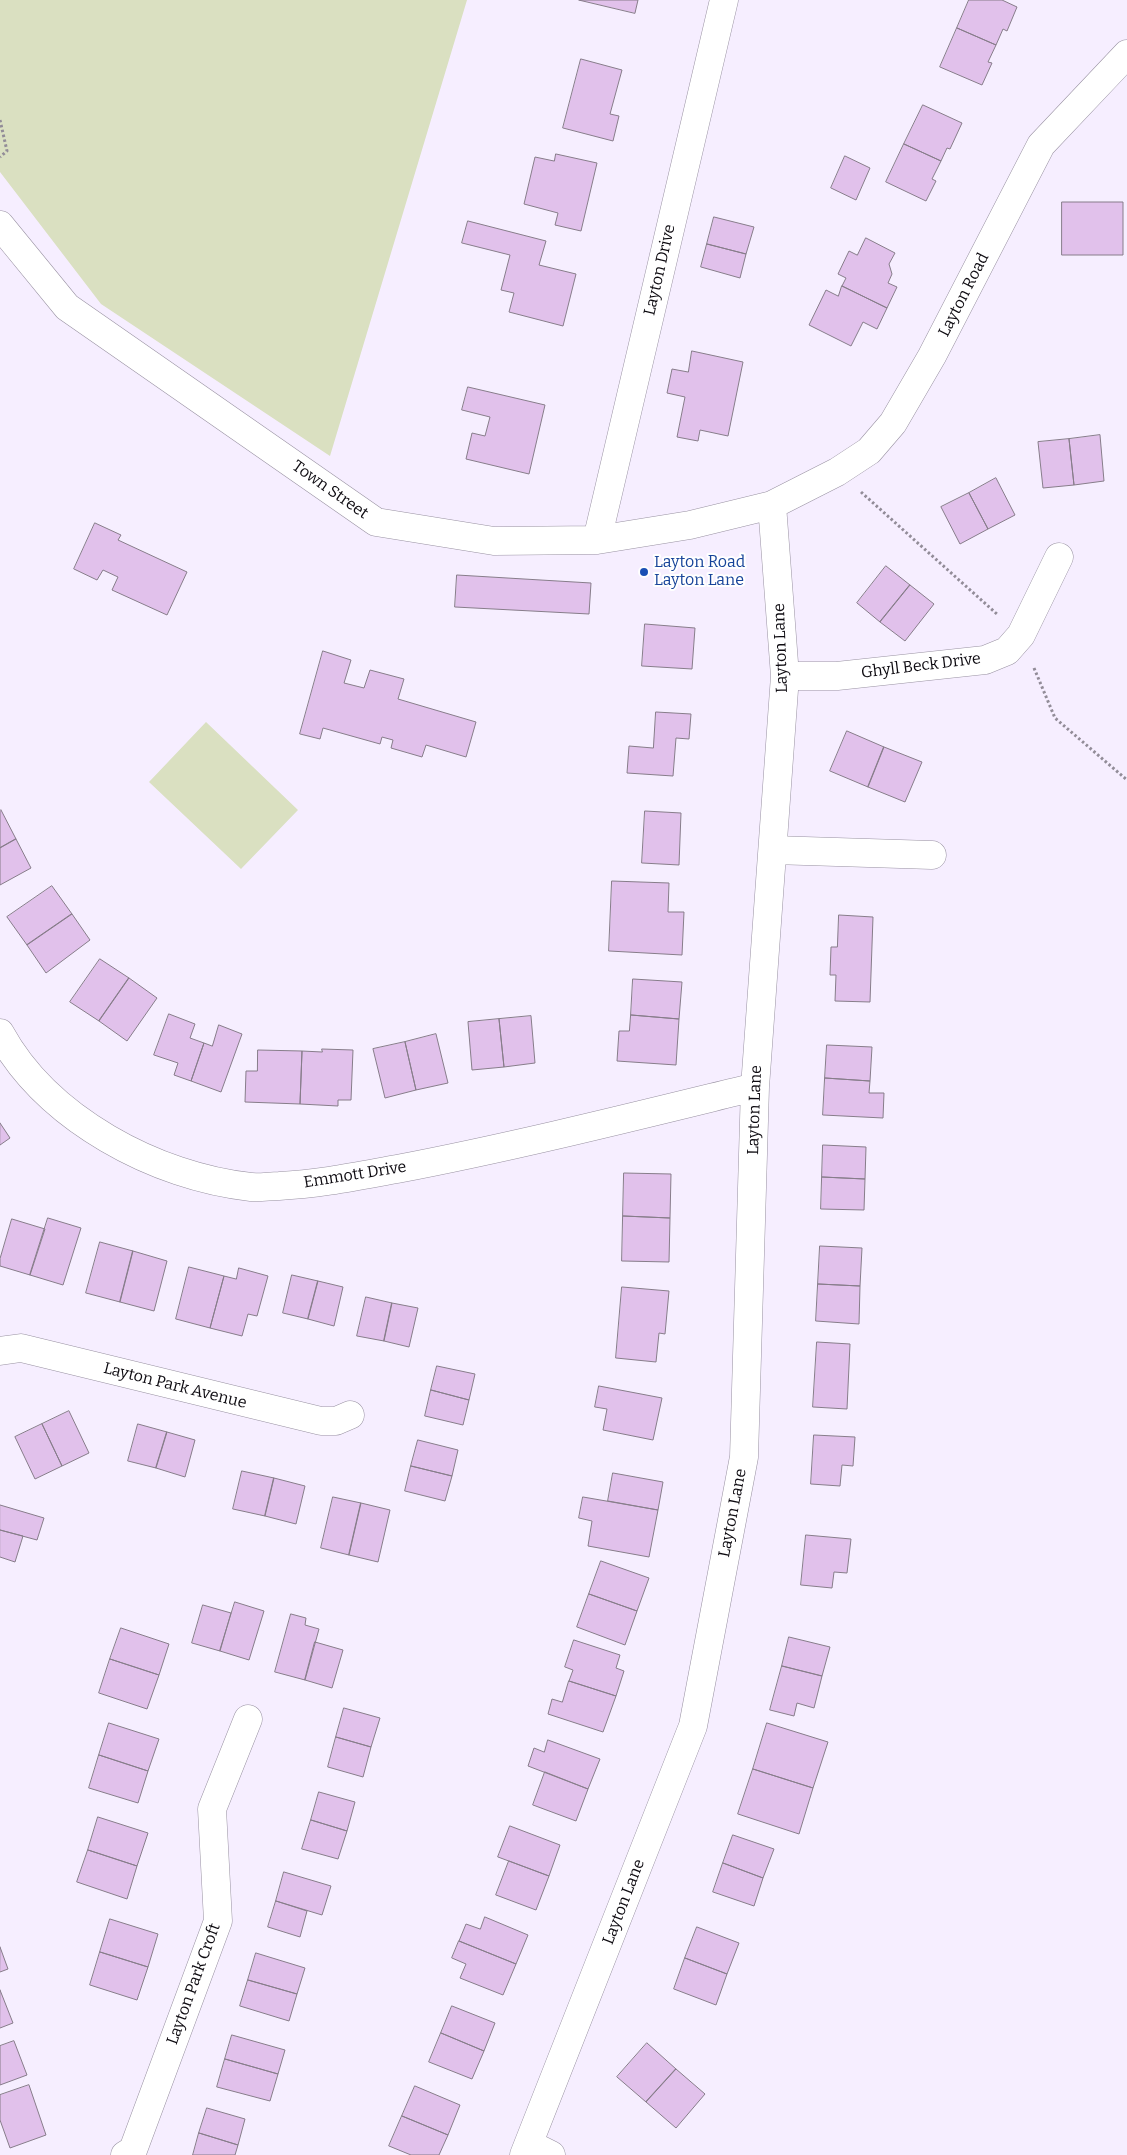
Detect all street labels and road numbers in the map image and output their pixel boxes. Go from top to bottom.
street label: Layton Drive [640,222,680,318]
street label: Layton Road [935,250,993,340]
street label: Town Street [288,457,372,523]
street label: Layton Lane [770,603,792,693]
street label: Ghyll Beck Drive [860,649,982,683]
street label: Layton Lane [744,1065,766,1155]
street label: Emmott Drive [302,1157,408,1193]
street label: Layton Park Avenue [101,1359,249,1413]
street label: Layton Lane [715,1467,751,1559]
street label: Layton Lane [599,1857,649,1947]
street label: Layton Park Croft [163,1921,225,2047]

